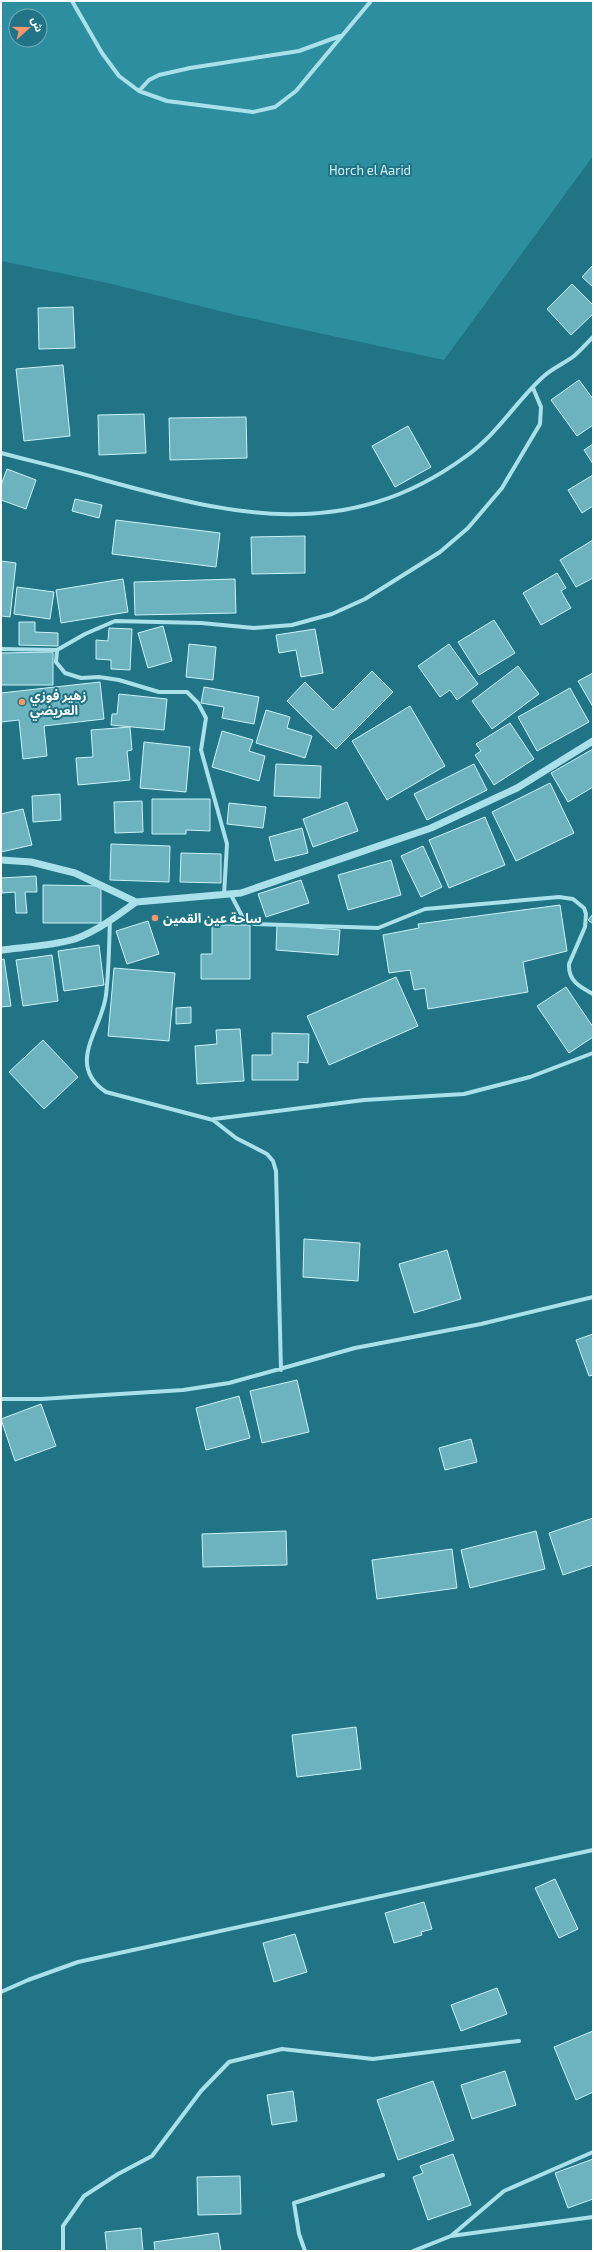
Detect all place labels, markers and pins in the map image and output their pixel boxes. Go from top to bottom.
place label: زهير فوزي العريضي [30,687,86,721]
marker: زهير فوزي العريضي [17,697,27,707]
place label: ساحة عين القمين [163,910,262,926]
marker: ساحة عين القمين [150,913,160,923]

